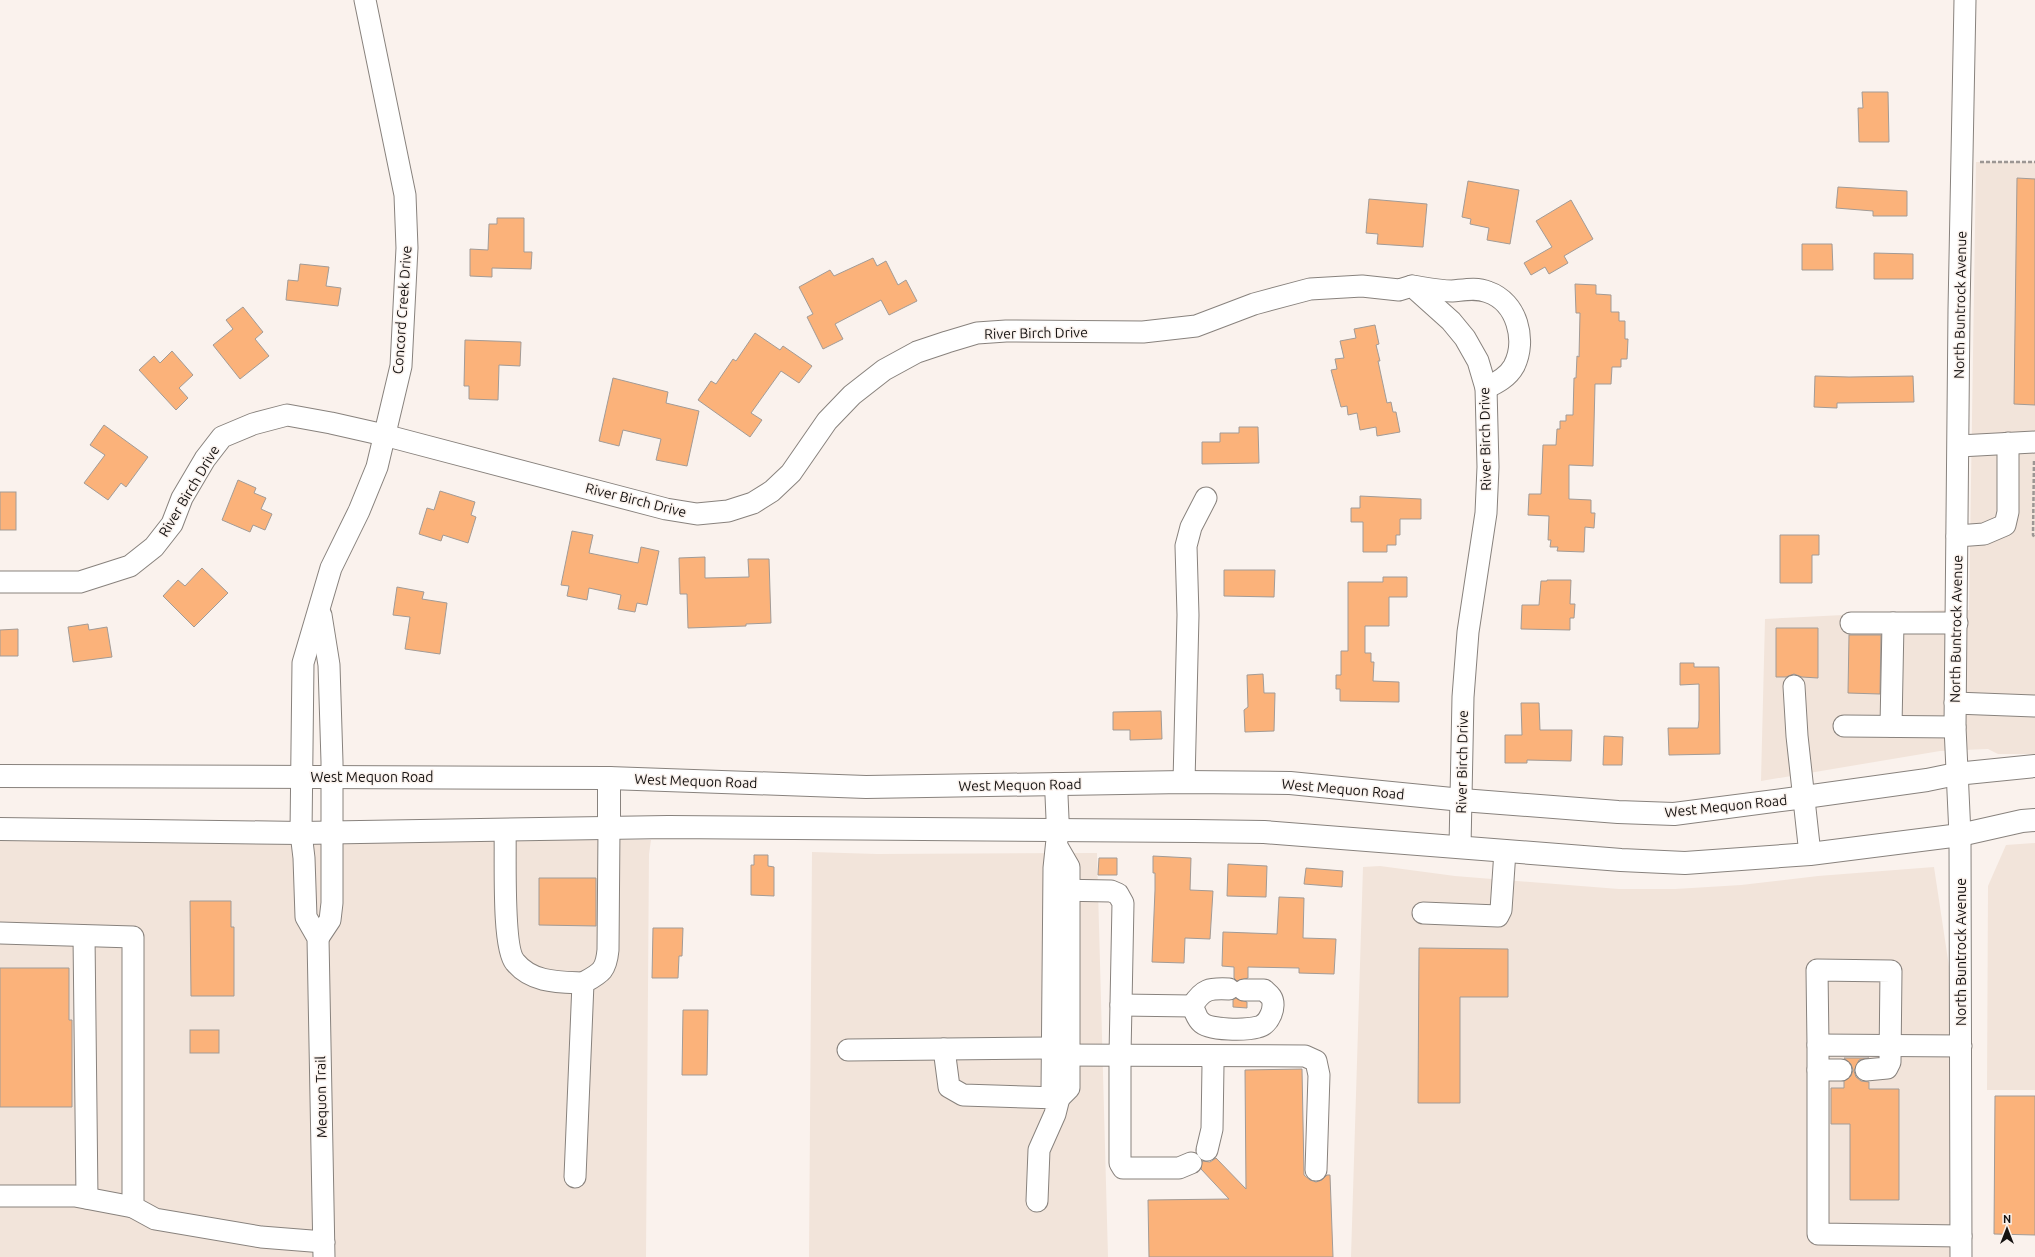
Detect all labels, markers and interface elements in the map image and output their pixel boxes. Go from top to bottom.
street label: North Buntrock Avenue [1951,231,1969,379]
street label: Concord Creek Drive [390,245,414,375]
street label: River Birch Drive [984,324,1088,342]
street label: River Birch Drive [1476,387,1494,491]
street label: River Birch Drive [155,443,223,539]
street label: River Birch Drive [584,480,688,520]
street label: North Buntrock Avenue [1947,555,1965,703]
street label: River Birch Drive [1453,710,1471,814]
street label: West Mequon Road [311,769,434,785]
street label: West Mequon Road [634,771,758,791]
street label: West Mequon Road [958,776,1082,794]
street label: West Mequon Road [1281,776,1405,802]
street label: West Mequon Road [1664,792,1788,820]
street label: North Buntrock Avenue [1953,878,1969,1026]
street label: Mequon Trail [312,1055,330,1138]
north arrow [1987,1209,2027,1249]
text: N [2003,1213,2011,1225]

